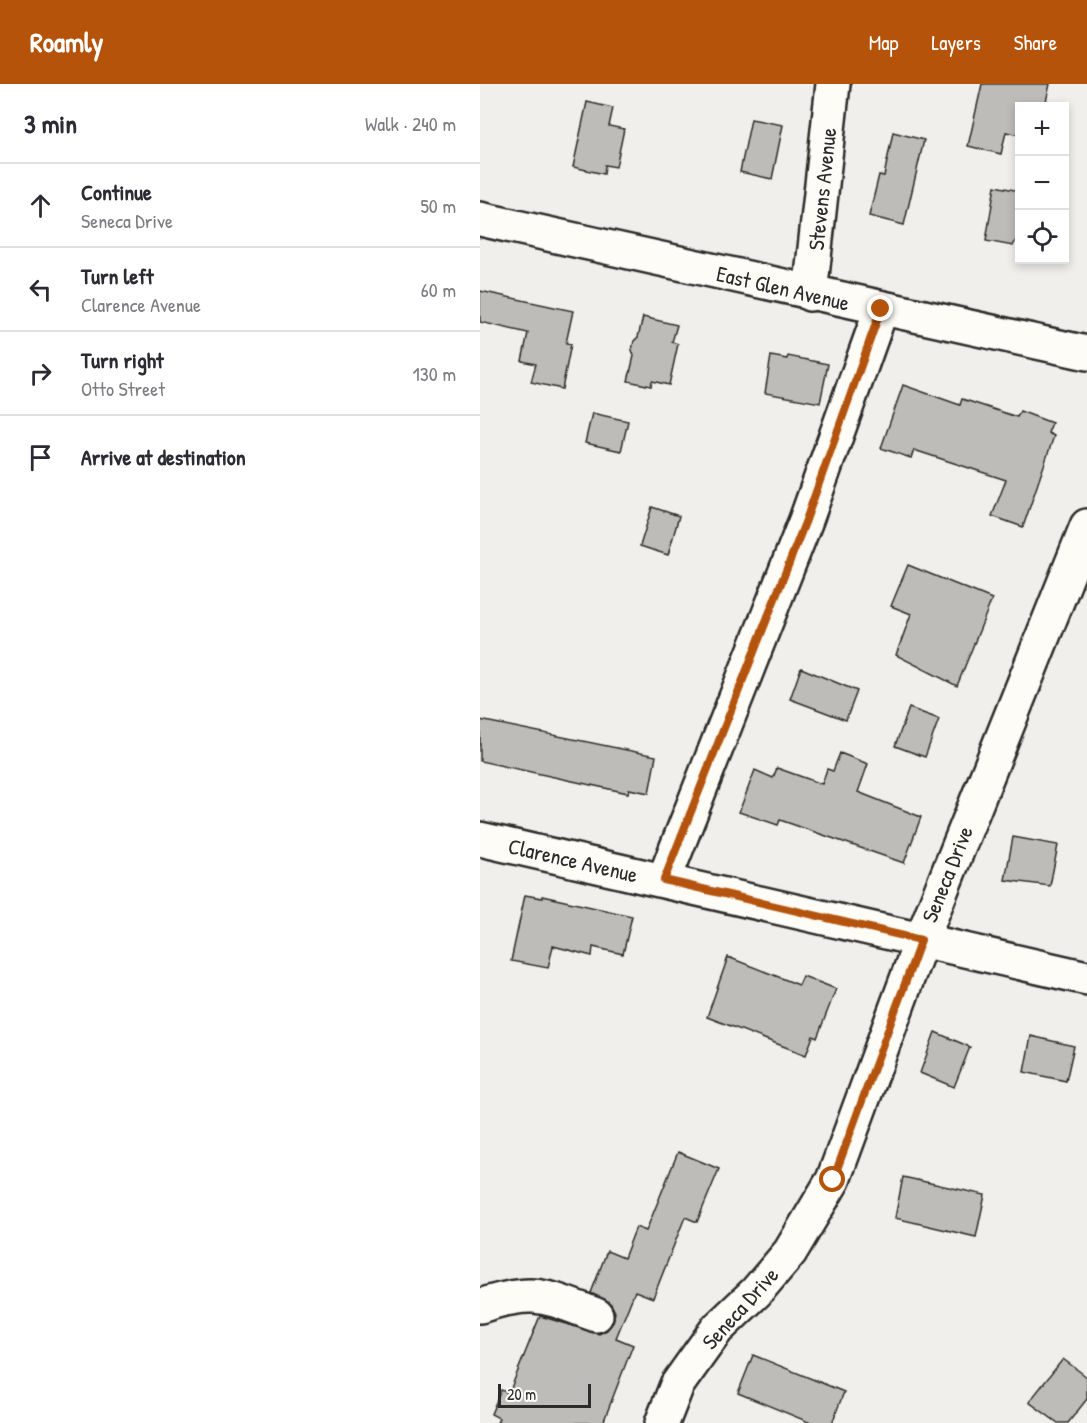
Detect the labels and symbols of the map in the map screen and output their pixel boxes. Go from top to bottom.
street label: Stevens Avenue [801,126,843,252]
street label: East Glen Avenue [714,258,853,318]
route end [867,295,893,321]
street label: Seneca Drive [914,821,980,927]
street label: Clarence Avenue [505,831,641,889]
route start [819,1166,845,1192]
street label: Seneca Drive [695,1260,785,1356]
scale bar [498,1381,591,1408]

